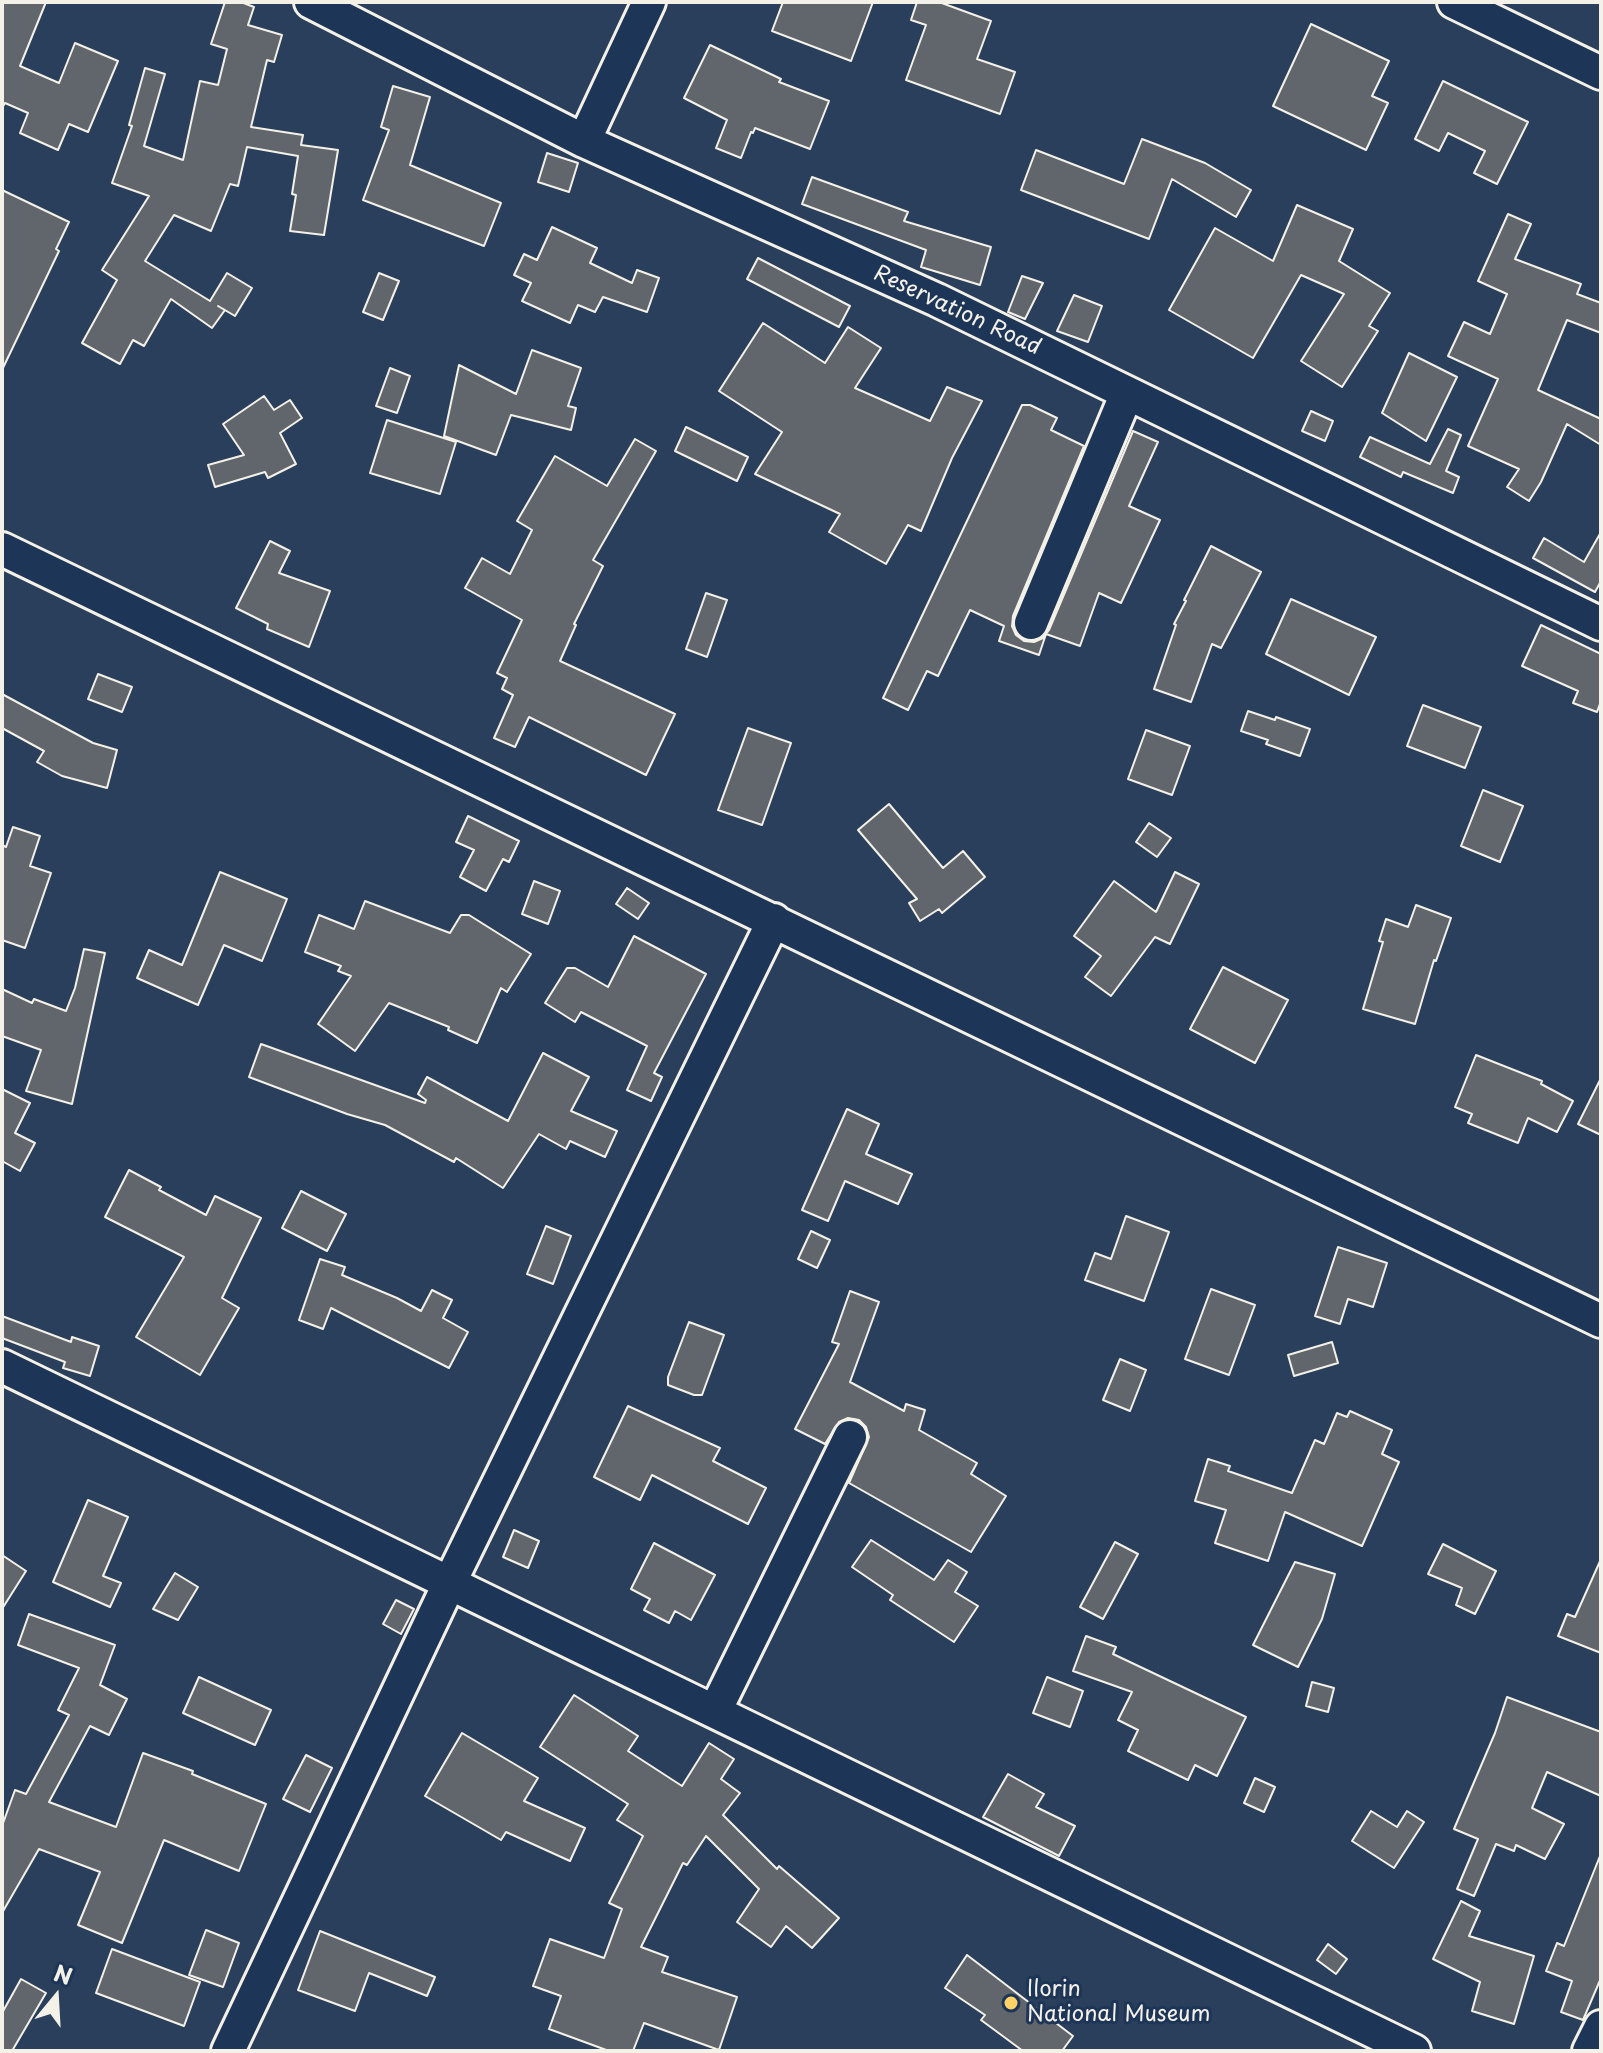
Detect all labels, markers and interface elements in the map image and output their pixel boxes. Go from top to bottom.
street label: Reservation Road [869,261,1045,361]
text: N [50,1955,77,1992]
north arrow [16,1957,96,2037]
place label: Ilorin National Museum [1027,1977,1210,2028]
marker: Ilorin National Museum [1002,1994,1020,2012]

